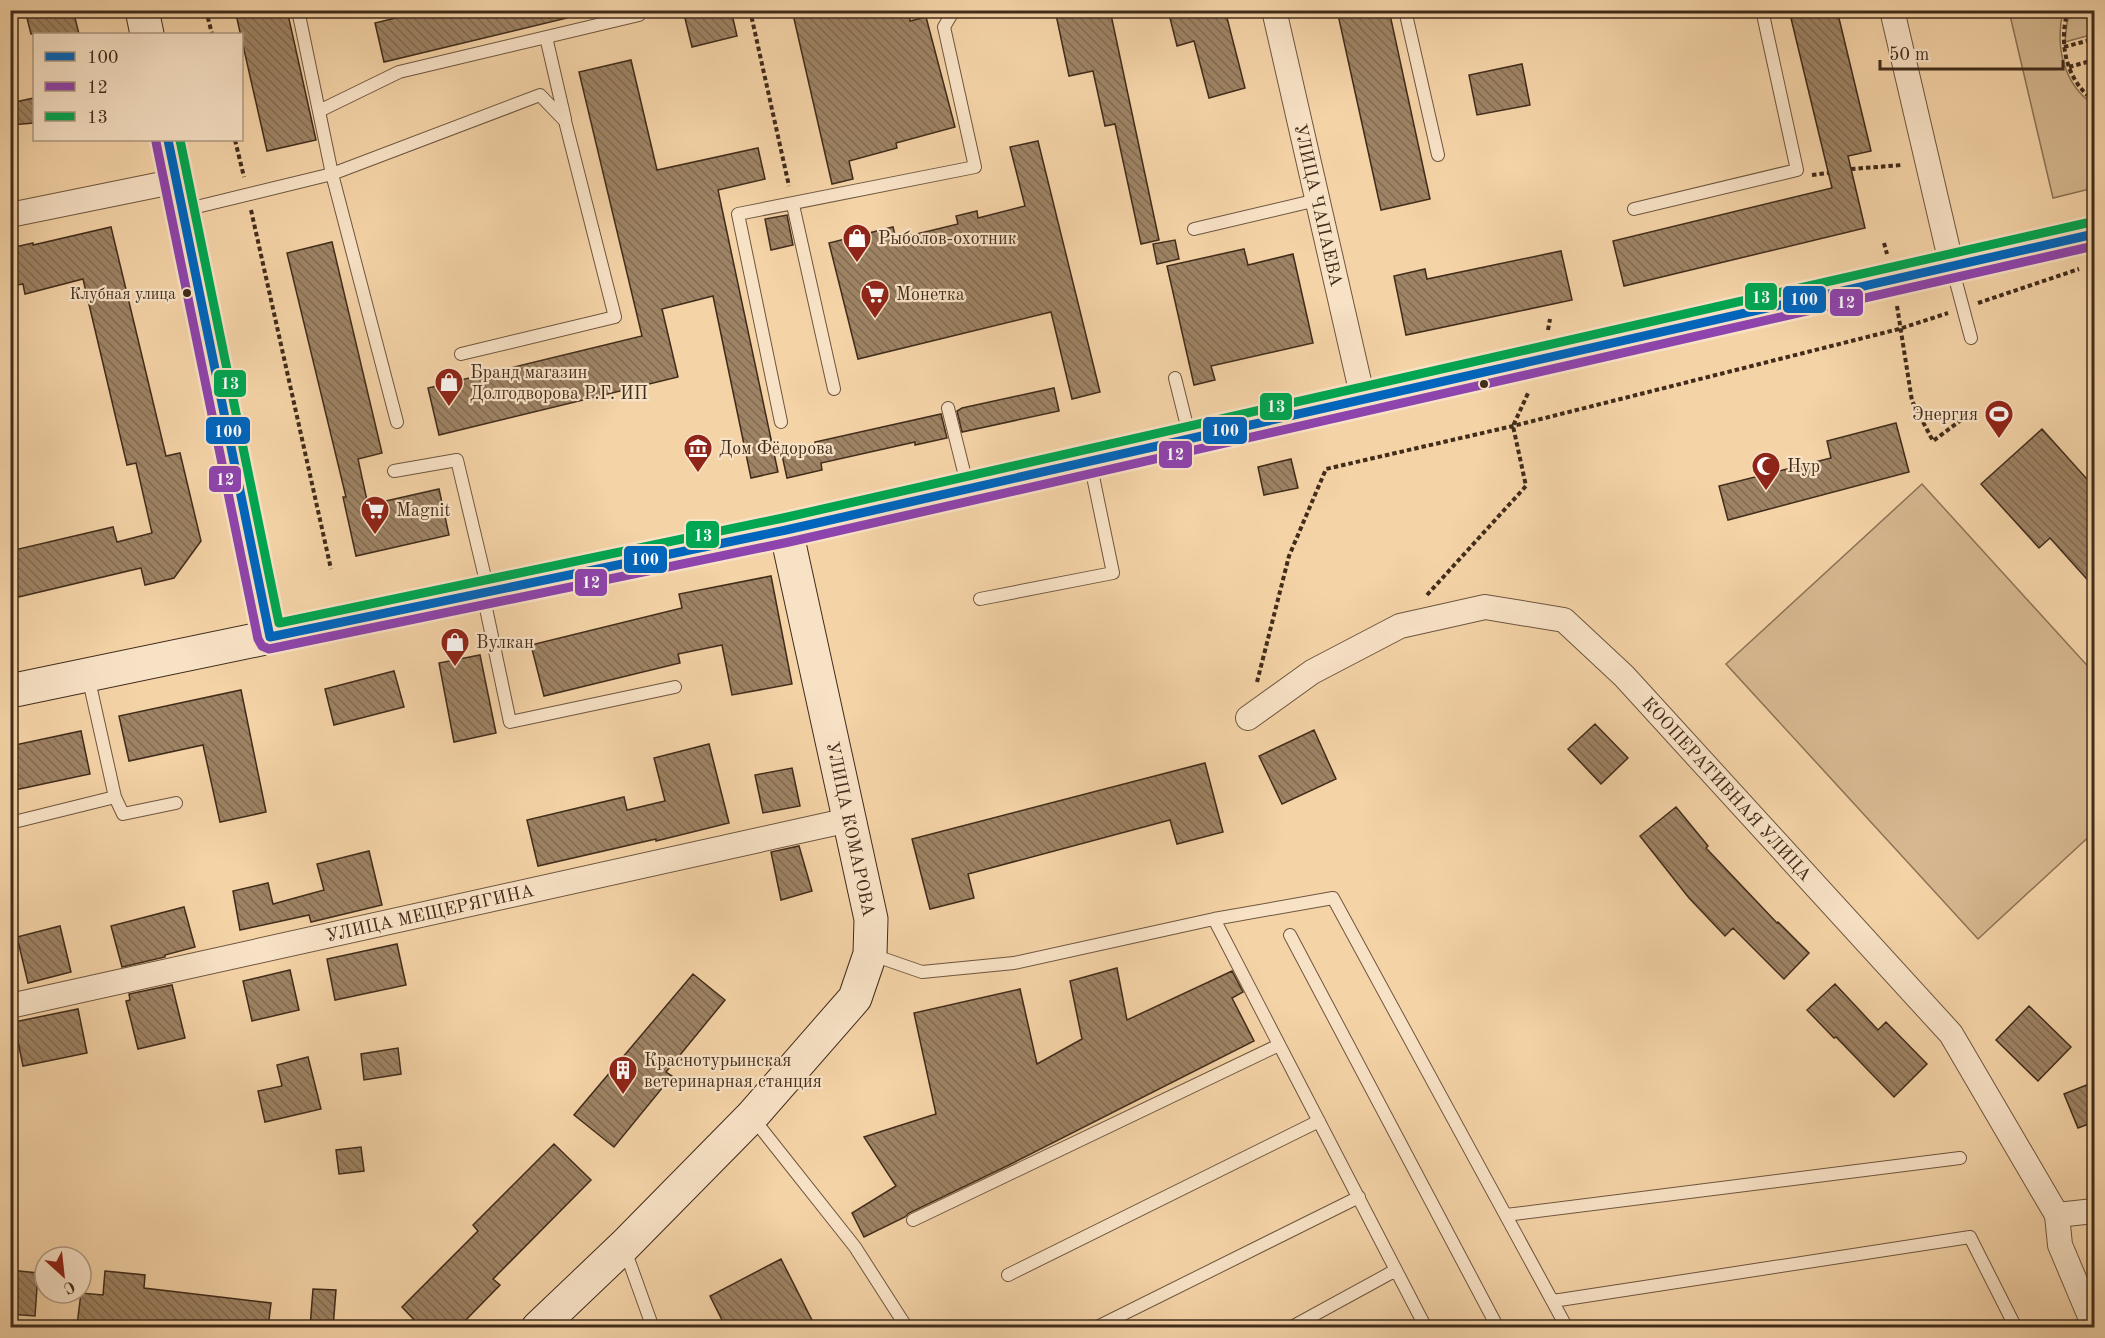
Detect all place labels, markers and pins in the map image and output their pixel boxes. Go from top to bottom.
shop icon: Рыболов-охотник [841,222,873,264]
place label: Рыболов-охотник [878,230,1017,248]
supermarket icon: Монетка [859,278,891,320]
place label: Монетка [896,286,965,304]
place label: Клубная улица [69,287,176,303]
marker: Клубная улица [181,287,193,299]
place label: Бранд магазин Долгодворова Р.Г. ИП [470,364,648,403]
shop icon: Бранд магазин Долгодворова Р.Г. ИП [433,366,465,408]
unlabelled marker [1478,378,1490,390]
sports icon: Энергия [1983,398,2015,440]
place label: Энергия [1912,406,1978,424]
museum icon: Дом Фёдорова [682,432,714,474]
place label: Дом Фёдорова [719,440,834,458]
mosque icon: Нур [1750,450,1782,492]
place label: Нур [1787,458,1820,476]
supermarket icon: Magnit [359,494,391,536]
place label: Magnit [396,502,451,520]
shop icon: Вулкан [439,626,471,668]
place label: Вулкан [476,634,534,652]
place label: Краснотурьинская ветеринарная станция [644,1052,822,1091]
building icon: Краснотурьинская ветеринарная станция [607,1054,639,1096]

